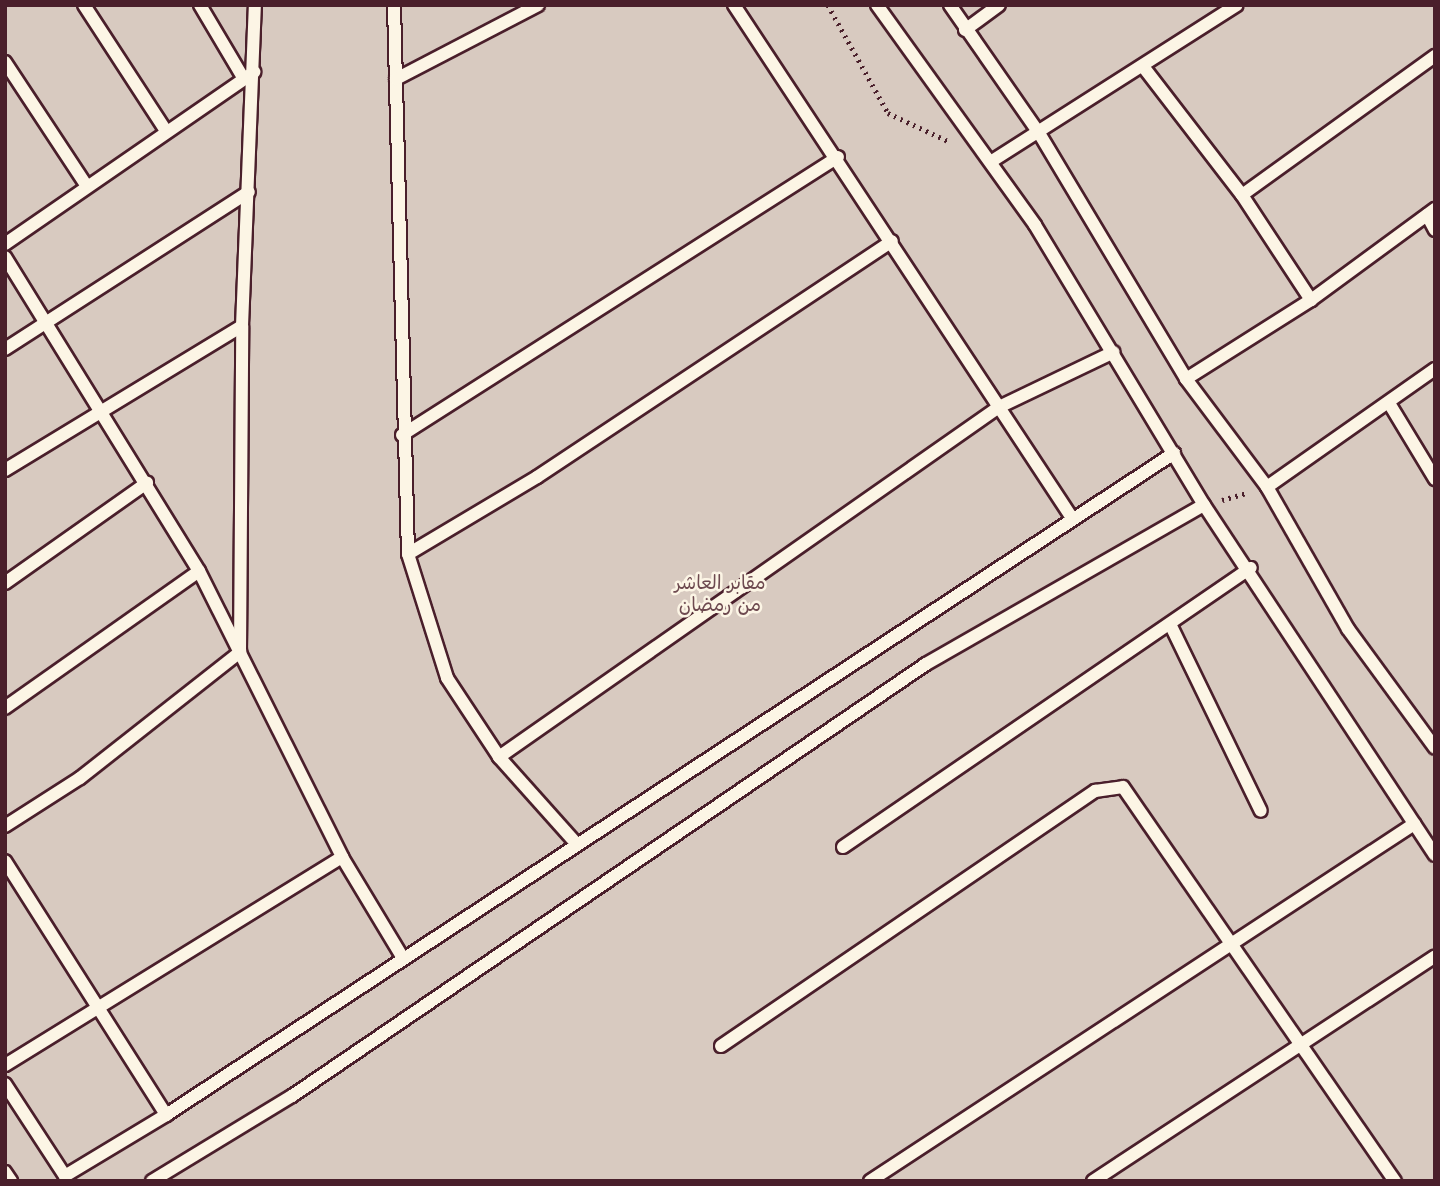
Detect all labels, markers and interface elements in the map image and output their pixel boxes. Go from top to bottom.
park label: مقابر العاشر من رمضان [675,571,765,615]

